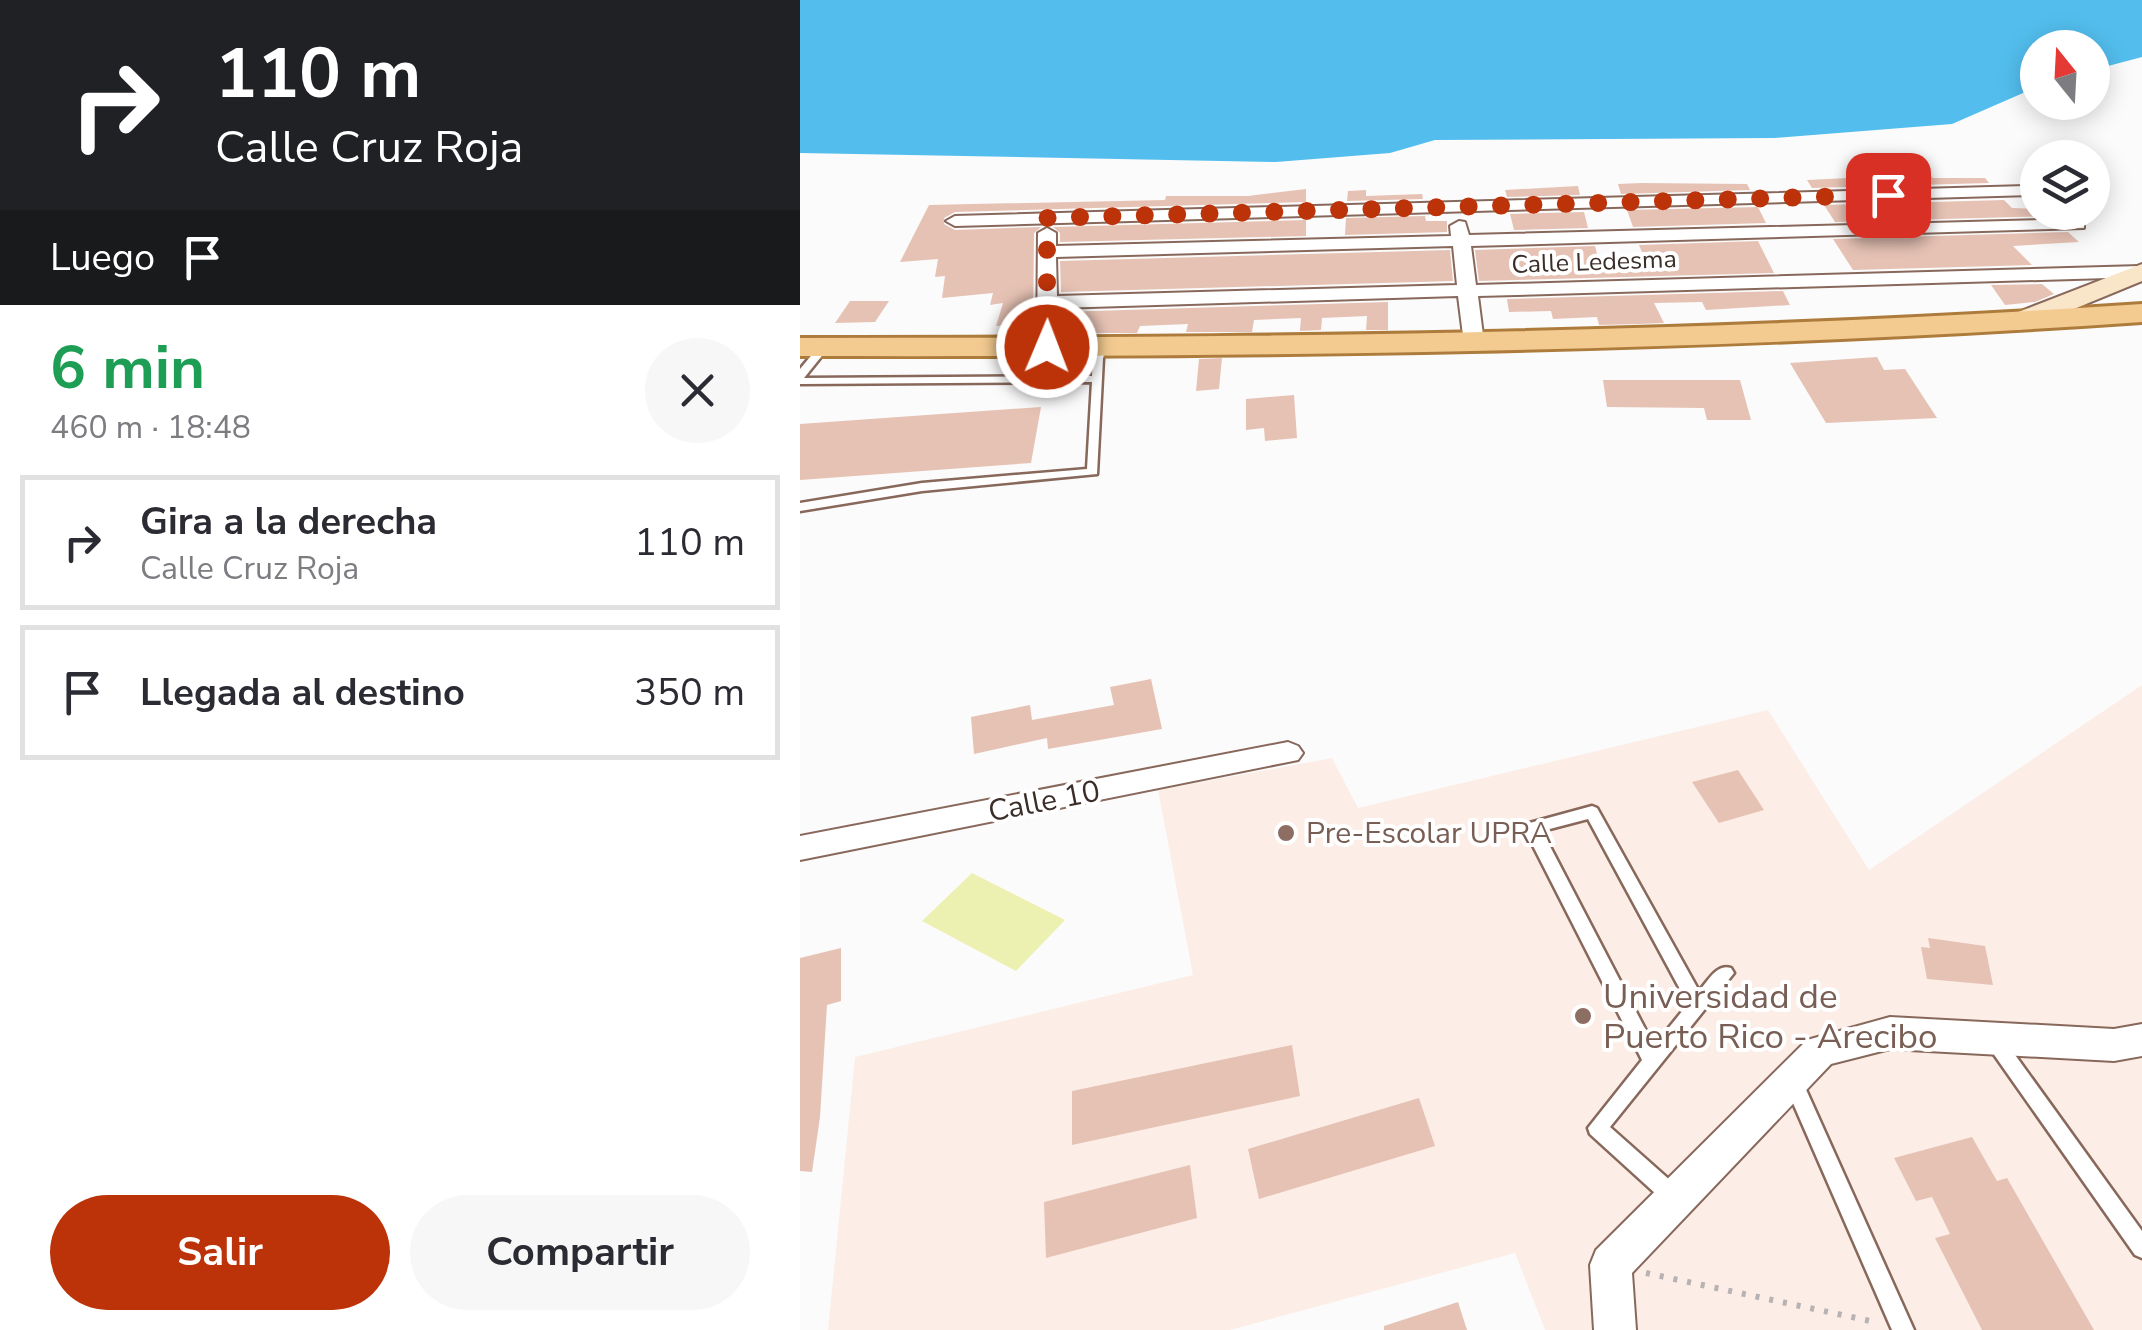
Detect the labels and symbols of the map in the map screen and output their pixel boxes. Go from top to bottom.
north arrow [2020,30,2110,120]
pin [1846,153,1931,238]
street label: Calle Ledesma [1511,242,1677,282]
position arrow [995,295,1099,399]
street label: Calle 10 [985,771,1103,832]
place label: Pre-Escolar UPRA [1306,813,1552,854]
marker: Pre-Escolar UPRA [1275,822,1297,844]
place label: Universidad de Puerto Rico - Arecibo [1603,973,1937,1060]
marker: Universidad de Puerto Rico - Arecibo [1572,1005,1594,1027]

